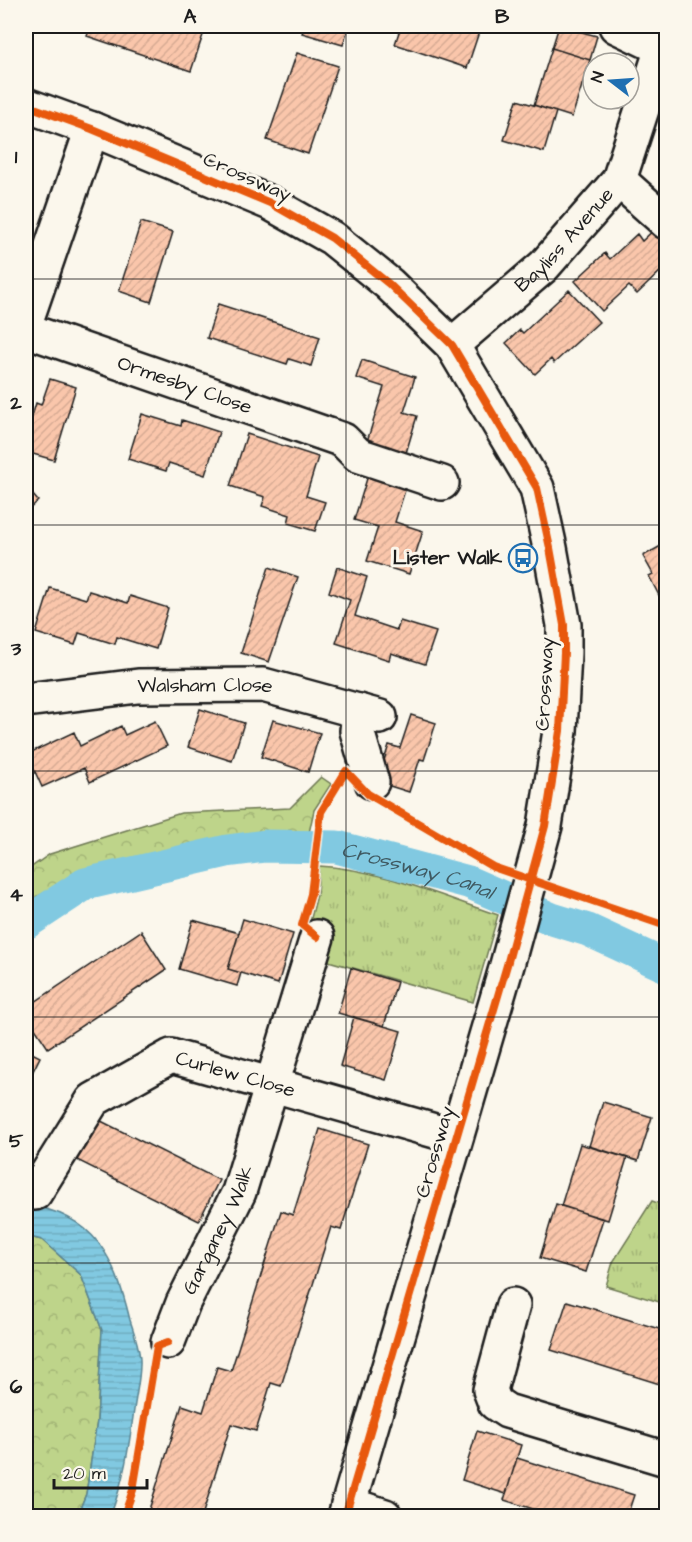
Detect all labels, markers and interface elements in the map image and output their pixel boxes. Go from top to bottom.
text: A [184,3,197,31]
text: B [495,3,510,31]
north arrow [581,51,641,111]
text: N [586,69,610,85]
text: 1 [15,143,18,171]
street label: Crossway [198,145,296,210]
street label: Bayliss Avenue [509,181,620,299]
street label: Ormesby Close [114,349,256,421]
text: 2 [9,389,22,417]
bus stop icon: Lister Walk [507,542,539,574]
place label: Lister Walk [393,544,503,572]
text: 3 [10,635,22,663]
street label: Crossway [529,636,562,732]
street label: Walsham Close [137,671,276,701]
water label: Crossway Canal [339,834,501,907]
text: 4 [9,881,23,909]
street label: Curlew Close [172,1044,298,1105]
street label: Crossway [409,1103,462,1201]
text: 5 [9,1127,24,1155]
street label: Garganey Walk [176,1162,260,1299]
text: 6 [10,1373,23,1401]
scale bar [54,1452,147,1490]
text: 20 m [63,1461,106,1486]

